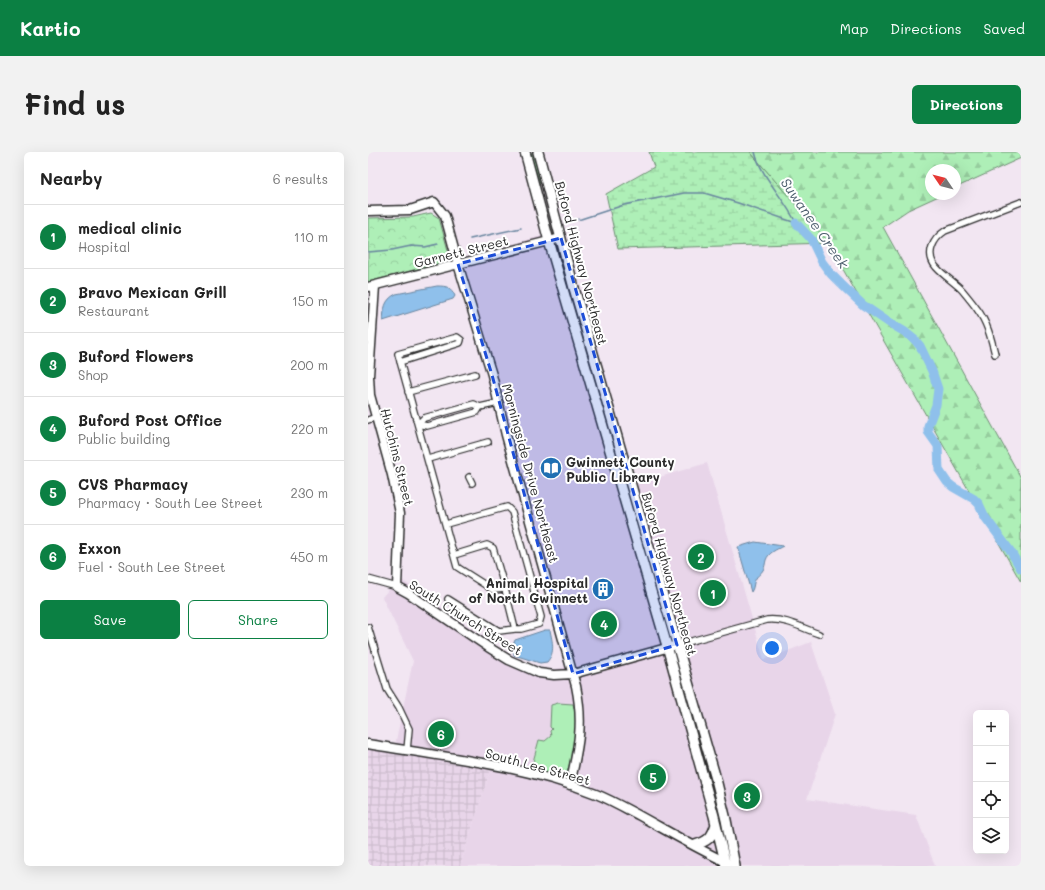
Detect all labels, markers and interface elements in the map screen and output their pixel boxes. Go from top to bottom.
text: Kartio [20,16,80,41]
text: Map [840,19,868,38]
text: Directions [890,19,961,38]
text: Saved [983,19,1025,38]
button: Directions [912,85,1021,124]
text: Find us [24,86,125,122]
north arrow [925,164,961,200]
text: Nearby [40,167,102,189]
text: 6 results [273,170,328,187]
water label: Suwanee Creek [777,174,854,273]
street label: Buford Highway Northeast [552,179,612,347]
text: medical clinic [78,218,182,238]
text: 1 [50,228,56,245]
text: 110 m [294,228,328,245]
street label: Garnett Street [412,231,510,271]
text: Hospital [78,238,130,255]
text: Bravo Mexican Grill [78,282,227,302]
text: 2 [49,292,57,309]
text: 150 m [292,292,328,309]
text: Restaurant [78,302,149,319]
text: Buford Flowers [78,346,194,366]
text: 3 [49,356,57,373]
text: 200 m [290,356,328,373]
text: Shop [78,366,108,383]
street label: Morningside Drive Northeast [499,382,563,565]
street label: Hutchins Street [378,406,418,508]
text: Buford Post Office [78,410,222,430]
text: 4 [49,420,57,437]
text: 220 m [291,420,328,437]
text: Public building [78,430,170,447]
place label: Gwinnett County Public Library [566,453,675,486]
library icon: Gwinnett County Public Library [538,455,564,481]
text: CVS Pharmacy [78,474,188,494]
text: 5 [49,484,57,501]
text: 230 m [291,484,328,501]
street label: Buford Highway Northeast [639,490,702,658]
text: Pharmacy · South Lee Street [78,494,263,511]
text: Exxon [78,538,121,558]
pin: 2 [688,542,714,572]
text: 6 [49,548,57,565]
text: 450 m [290,548,328,565]
text: Fuel · South Lee Street [78,558,226,575]
place label: Animal Hospital of North Gwinnett [469,574,588,606]
street label: South Church Street [406,575,526,659]
building icon: Animal Hospital of North Gwinnett [590,576,616,602]
pin: 1 [700,578,726,608]
button: Save [40,600,180,639]
button: Share [188,600,328,639]
pin: 4 [591,609,617,639]
your location [762,638,782,658]
map controls [973,710,1009,854]
button: + [973,710,1009,746]
pin: 6 [428,719,454,749]
street label: South Lee Street [484,744,593,788]
button: − [973,746,1009,782]
pin: 5 [640,762,666,792]
pin: 3 [734,781,760,811]
button: locate [973,782,1009,818]
button: layers [973,818,1009,854]

